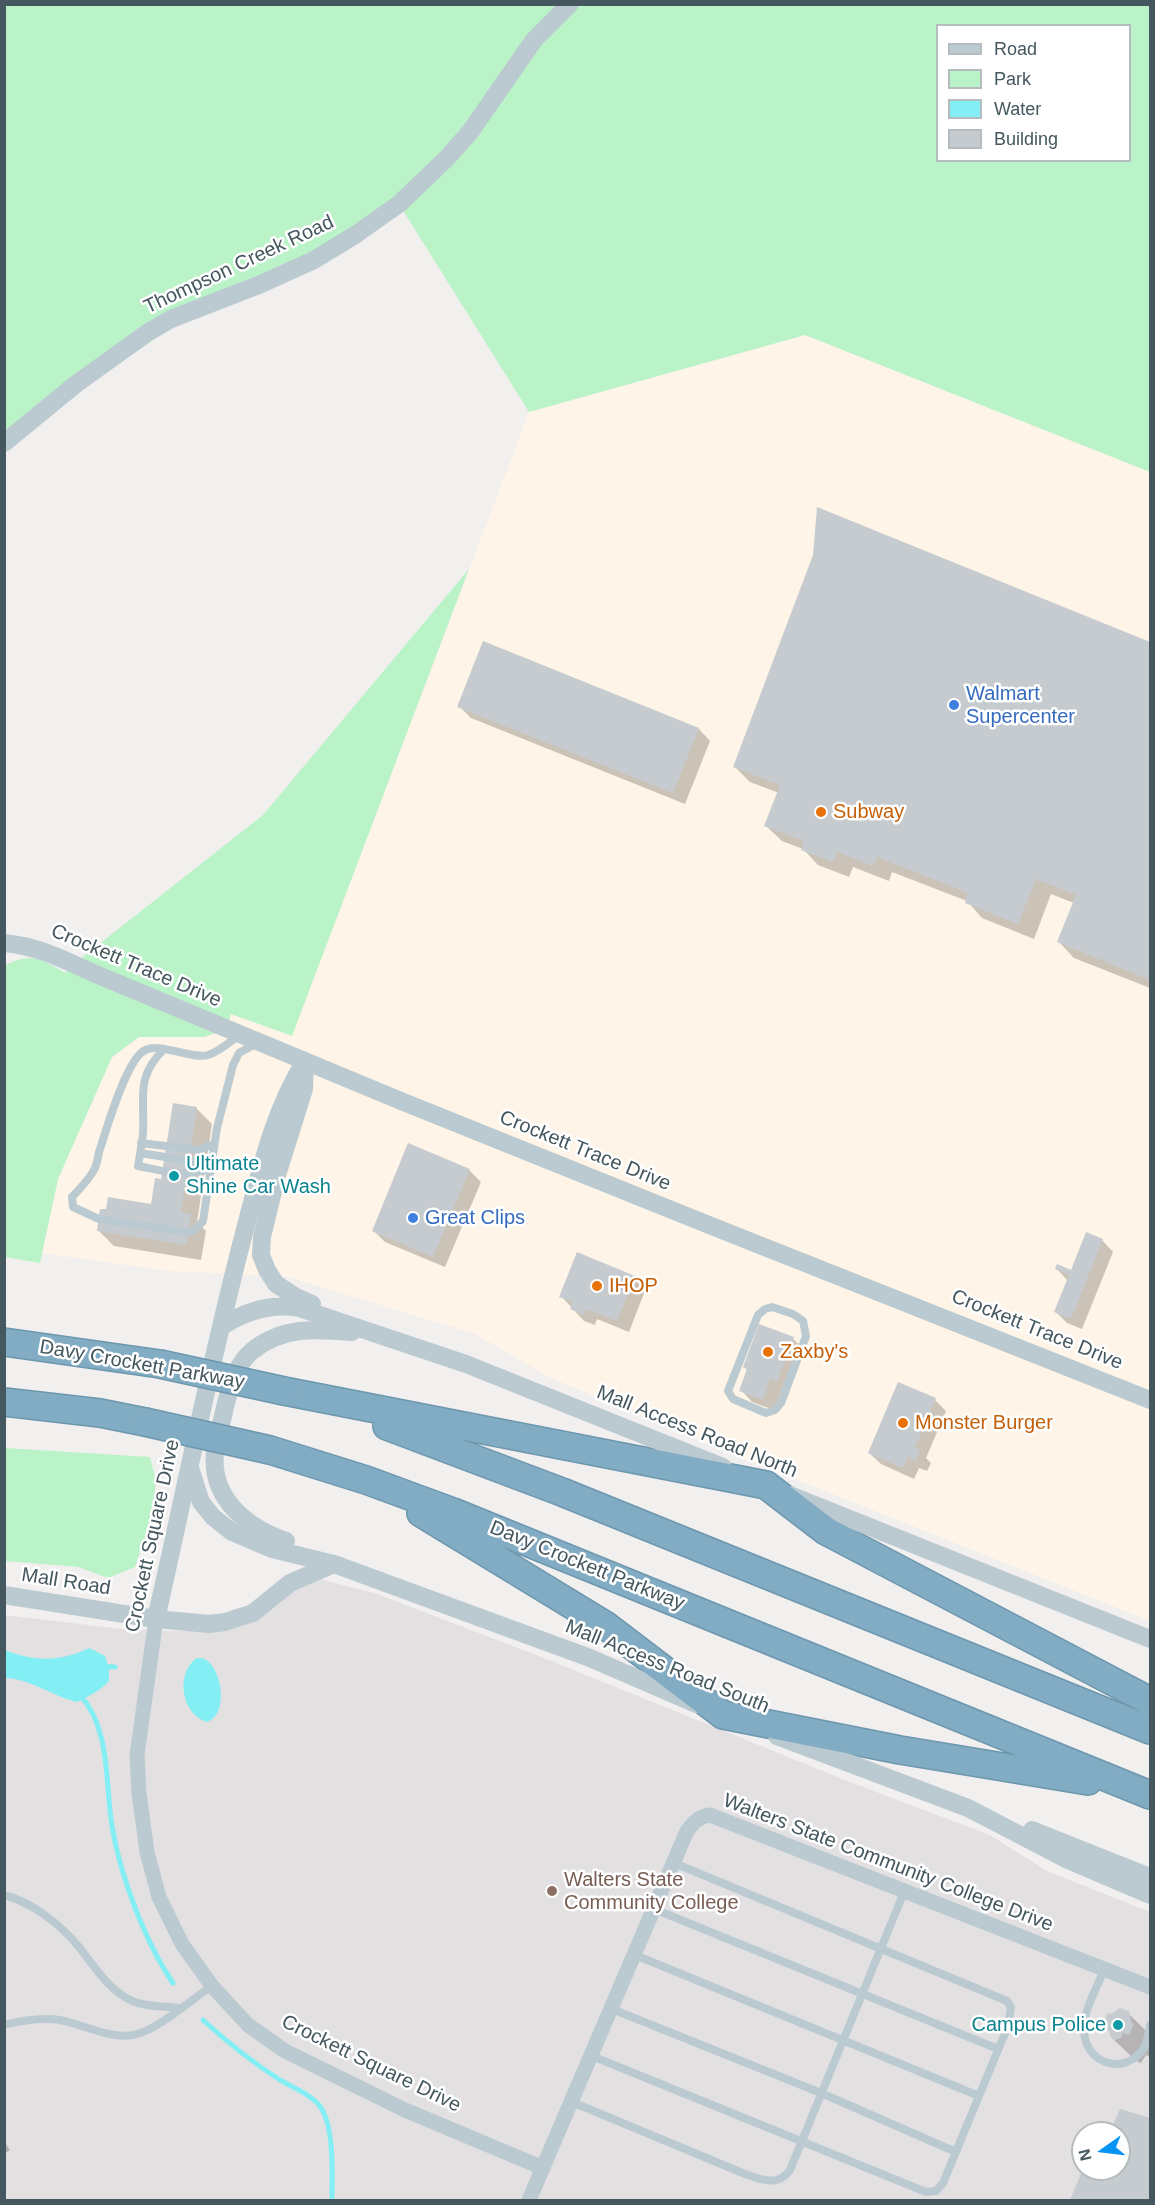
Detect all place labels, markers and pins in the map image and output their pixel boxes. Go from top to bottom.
place label: Walmart Supercenter [966,682,1075,729]
marker: Walmart Supercenter [947,698,961,712]
place label: Subway [833,800,904,824]
marker: Subway [814,805,828,819]
place label: Ultimate Shine Car Wash [186,1152,331,1199]
marker: Ultimate Shine Car Wash [167,1169,181,1183]
place label: Great Clips [425,1206,525,1230]
marker: Great Clips [406,1211,420,1225]
place label: IHOP [609,1274,658,1298]
marker: IHOP [590,1279,604,1293]
place label: Zaxby's [780,1340,848,1364]
marker: Zaxby's [761,1345,775,1359]
place label: Monster Burger [915,1411,1053,1435]
marker: Monster Burger [896,1416,910,1430]
place label: Walters State Community College [564,1868,739,1915]
marker: Walters State Community College [545,1884,559,1898]
place label: Campus Police [971,2013,1106,2037]
marker: Campus Police [1111,2018,1125,2032]

